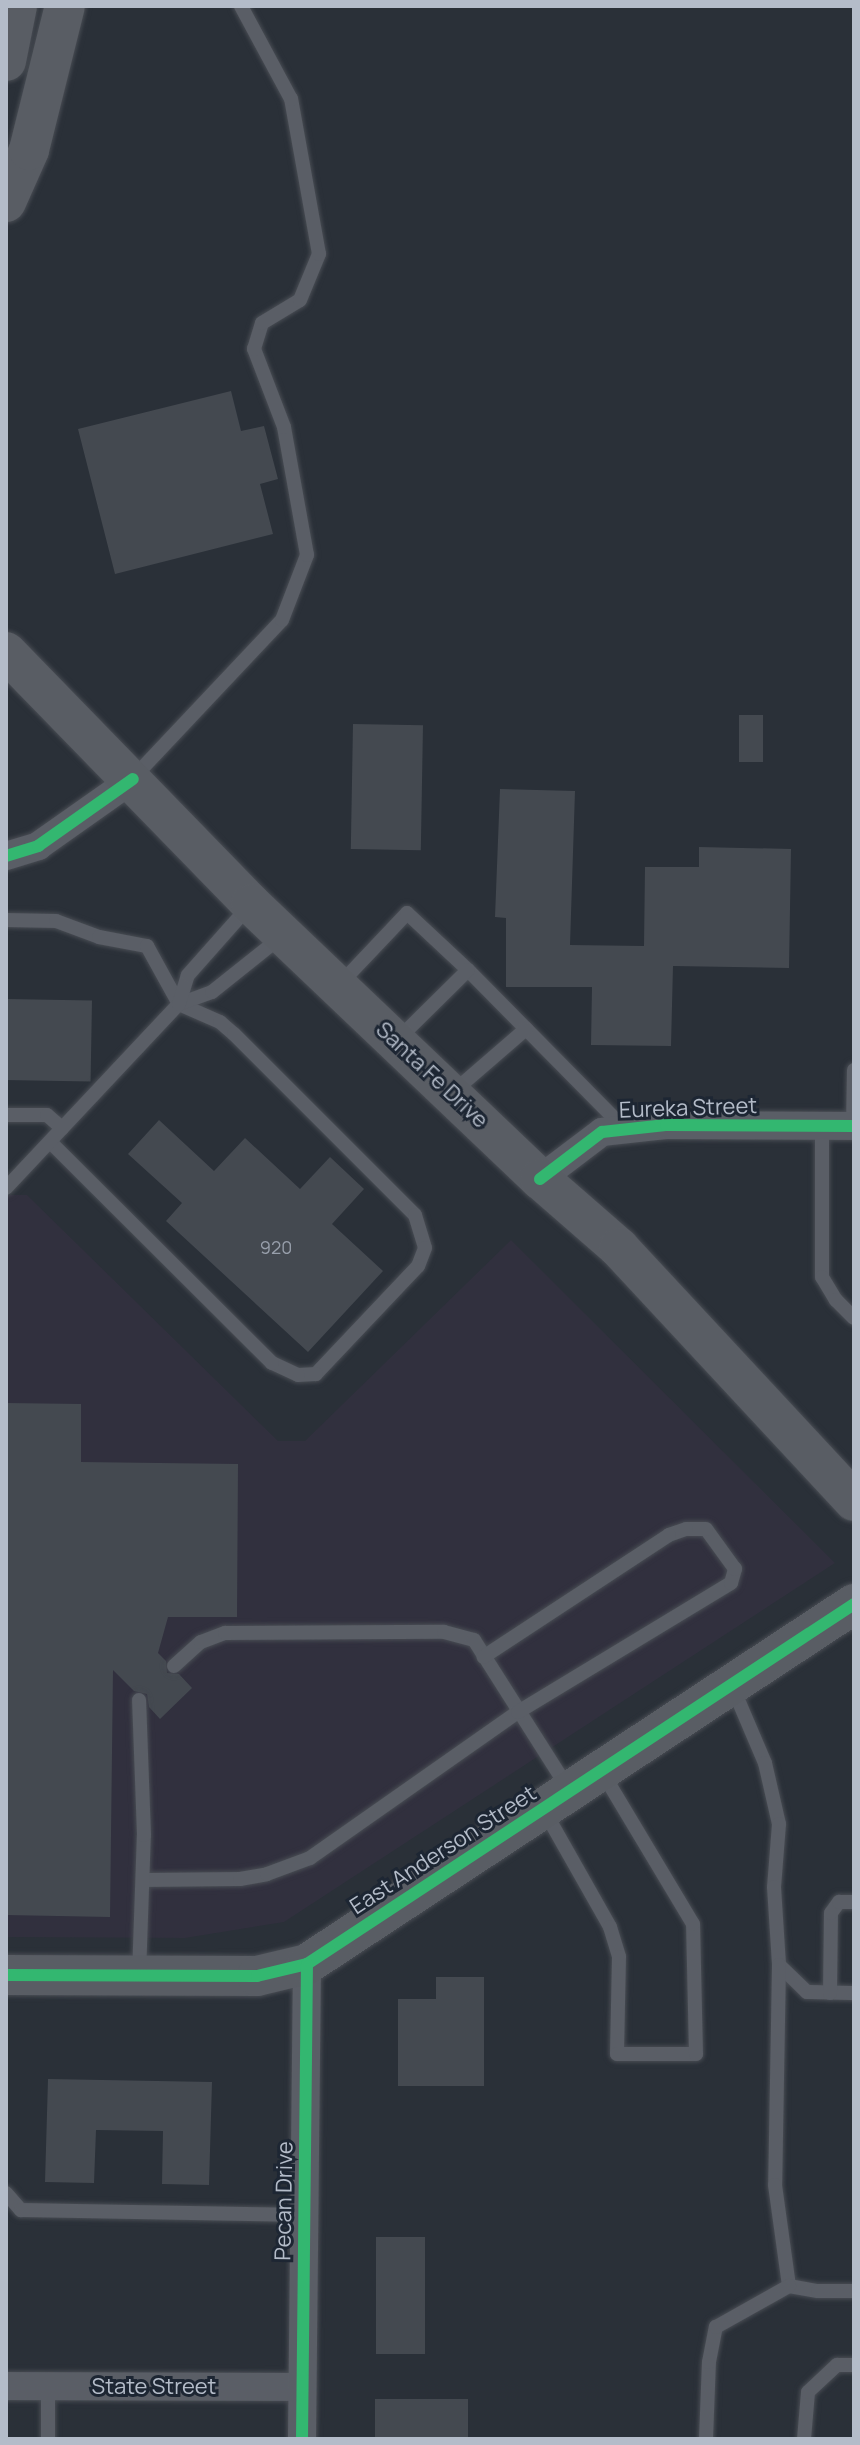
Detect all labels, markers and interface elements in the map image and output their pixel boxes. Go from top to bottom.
street label: Santa Fe Drive [370,1016,494,1134]
street label: Eureka Street [618,1092,758,1124]
house number: 920 [260,1236,292,1258]
street label: East Anderson Street [345,1780,541,1920]
street label: Pecan Drive [270,2141,298,2261]
street label: State Street [92,2374,216,2400]

